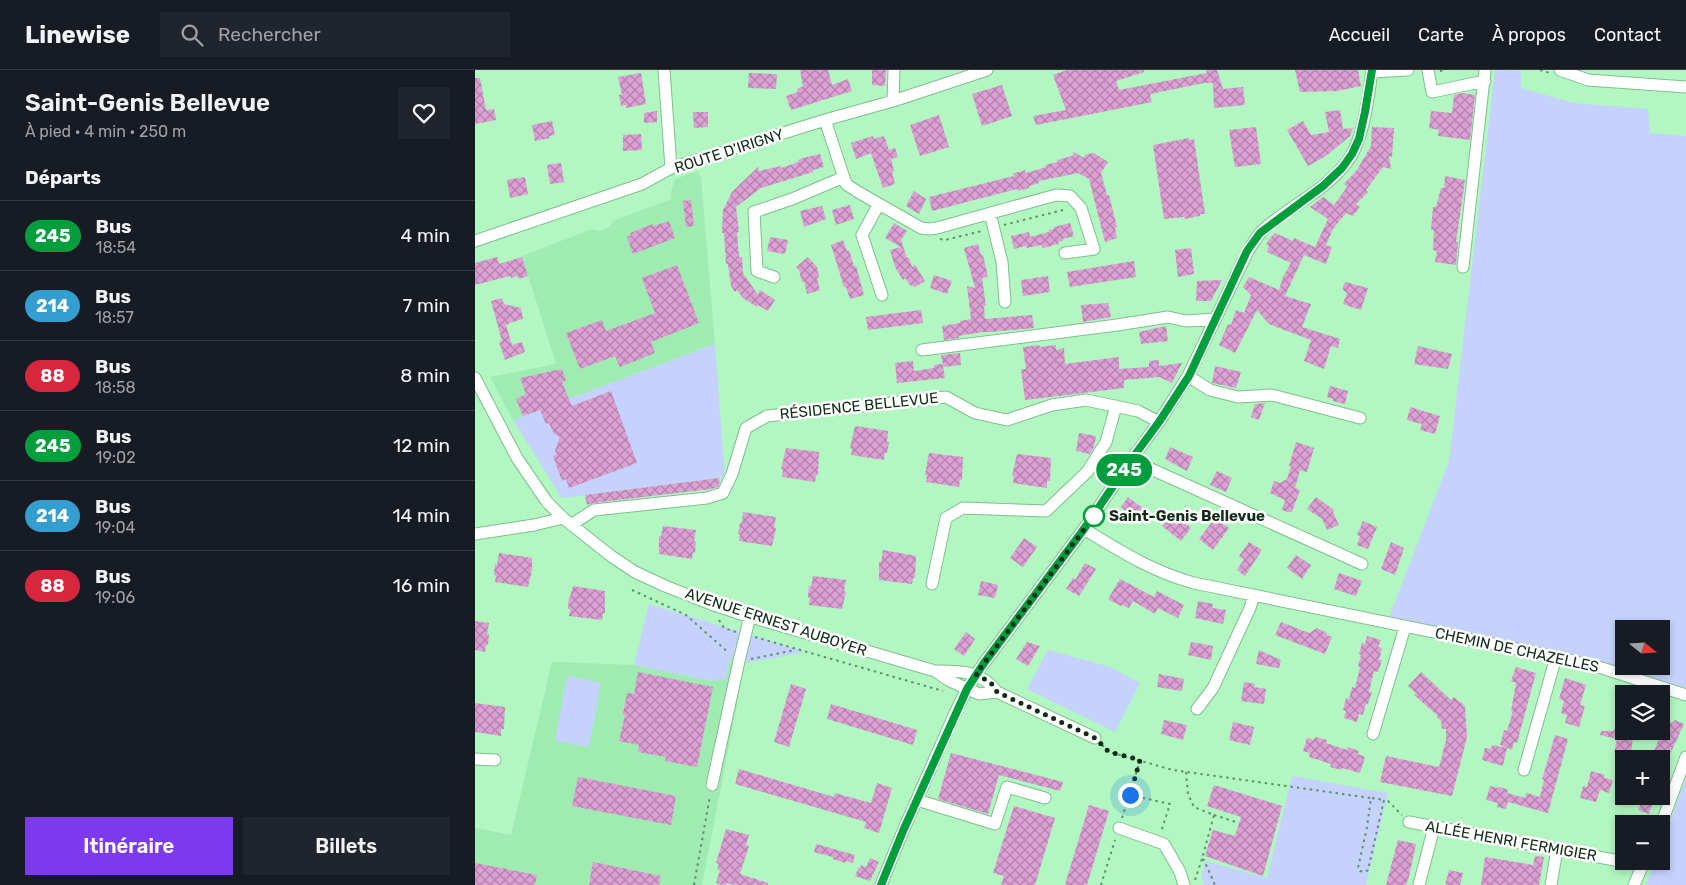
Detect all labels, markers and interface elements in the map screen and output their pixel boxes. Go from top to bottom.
search box [160,12,510,57]
text: Linewise [25,21,130,49]
icon: search [178,21,206,49]
text: Rechercher [218,23,321,46]
text: Accueil [1329,24,1390,46]
text: Carte [1418,24,1464,46]
text: À propos [1492,24,1566,46]
text: Contact [1594,24,1661,46]
button: heart [398,87,450,139]
text: Saint-Genis Bellevue [25,89,270,117]
text: À pied · 4 min · 250 m [25,122,186,141]
street label: ROUTE D'IRIGNY [672,125,786,177]
text: Départs [25,166,101,189]
text: Bus [96,215,132,238]
text: 4 min [401,224,450,247]
text: 245 [35,225,71,247]
text: 18:54 [96,238,136,257]
text: Bus [95,285,131,308]
text: 7 min [403,294,450,317]
text: 214 [36,295,69,317]
text: 18:57 [95,308,134,327]
text: Bus [95,355,131,378]
text: 8 min [400,364,450,387]
text: 88 [40,365,65,387]
text: 18:58 [95,378,136,397]
street label: RÉSIDENCE BELLEVUE [779,389,939,423]
text: Bus [96,425,132,448]
text: 12 min [393,434,450,457]
text: 245 [35,435,71,457]
text: 19:02 [96,448,136,467]
line badge: 245 [1095,454,1153,486]
text: 245 [1106,459,1142,481]
text: Bus [95,495,131,518]
text: 14 min [392,504,450,527]
text: 214 [36,505,69,527]
marker: Saint-Genis Bellevue [1083,505,1105,527]
place label: Saint-Genis Bellevue [1109,507,1265,525]
text: 19:04 [95,518,136,537]
text: Bus [95,565,131,588]
text: 16 min [393,574,450,597]
text: 88 [40,575,65,597]
street label: AVENUE ERNEST AUBOYER [683,584,869,660]
text: 19:06 [95,588,135,607]
north arrow [1615,620,1670,675]
map controls [1615,620,1670,870]
street label: CHEMIN DE CHAZELLES [1433,624,1601,676]
button: layers [1615,685,1670,740]
button: + [1615,750,1670,805]
your location [1118,783,1143,808]
button: − [1615,815,1670,870]
button: Itinéraire [25,817,233,875]
button: Billets [243,817,450,875]
street label: ALLÉE HENRI FERMIGIER [1424,817,1598,865]

